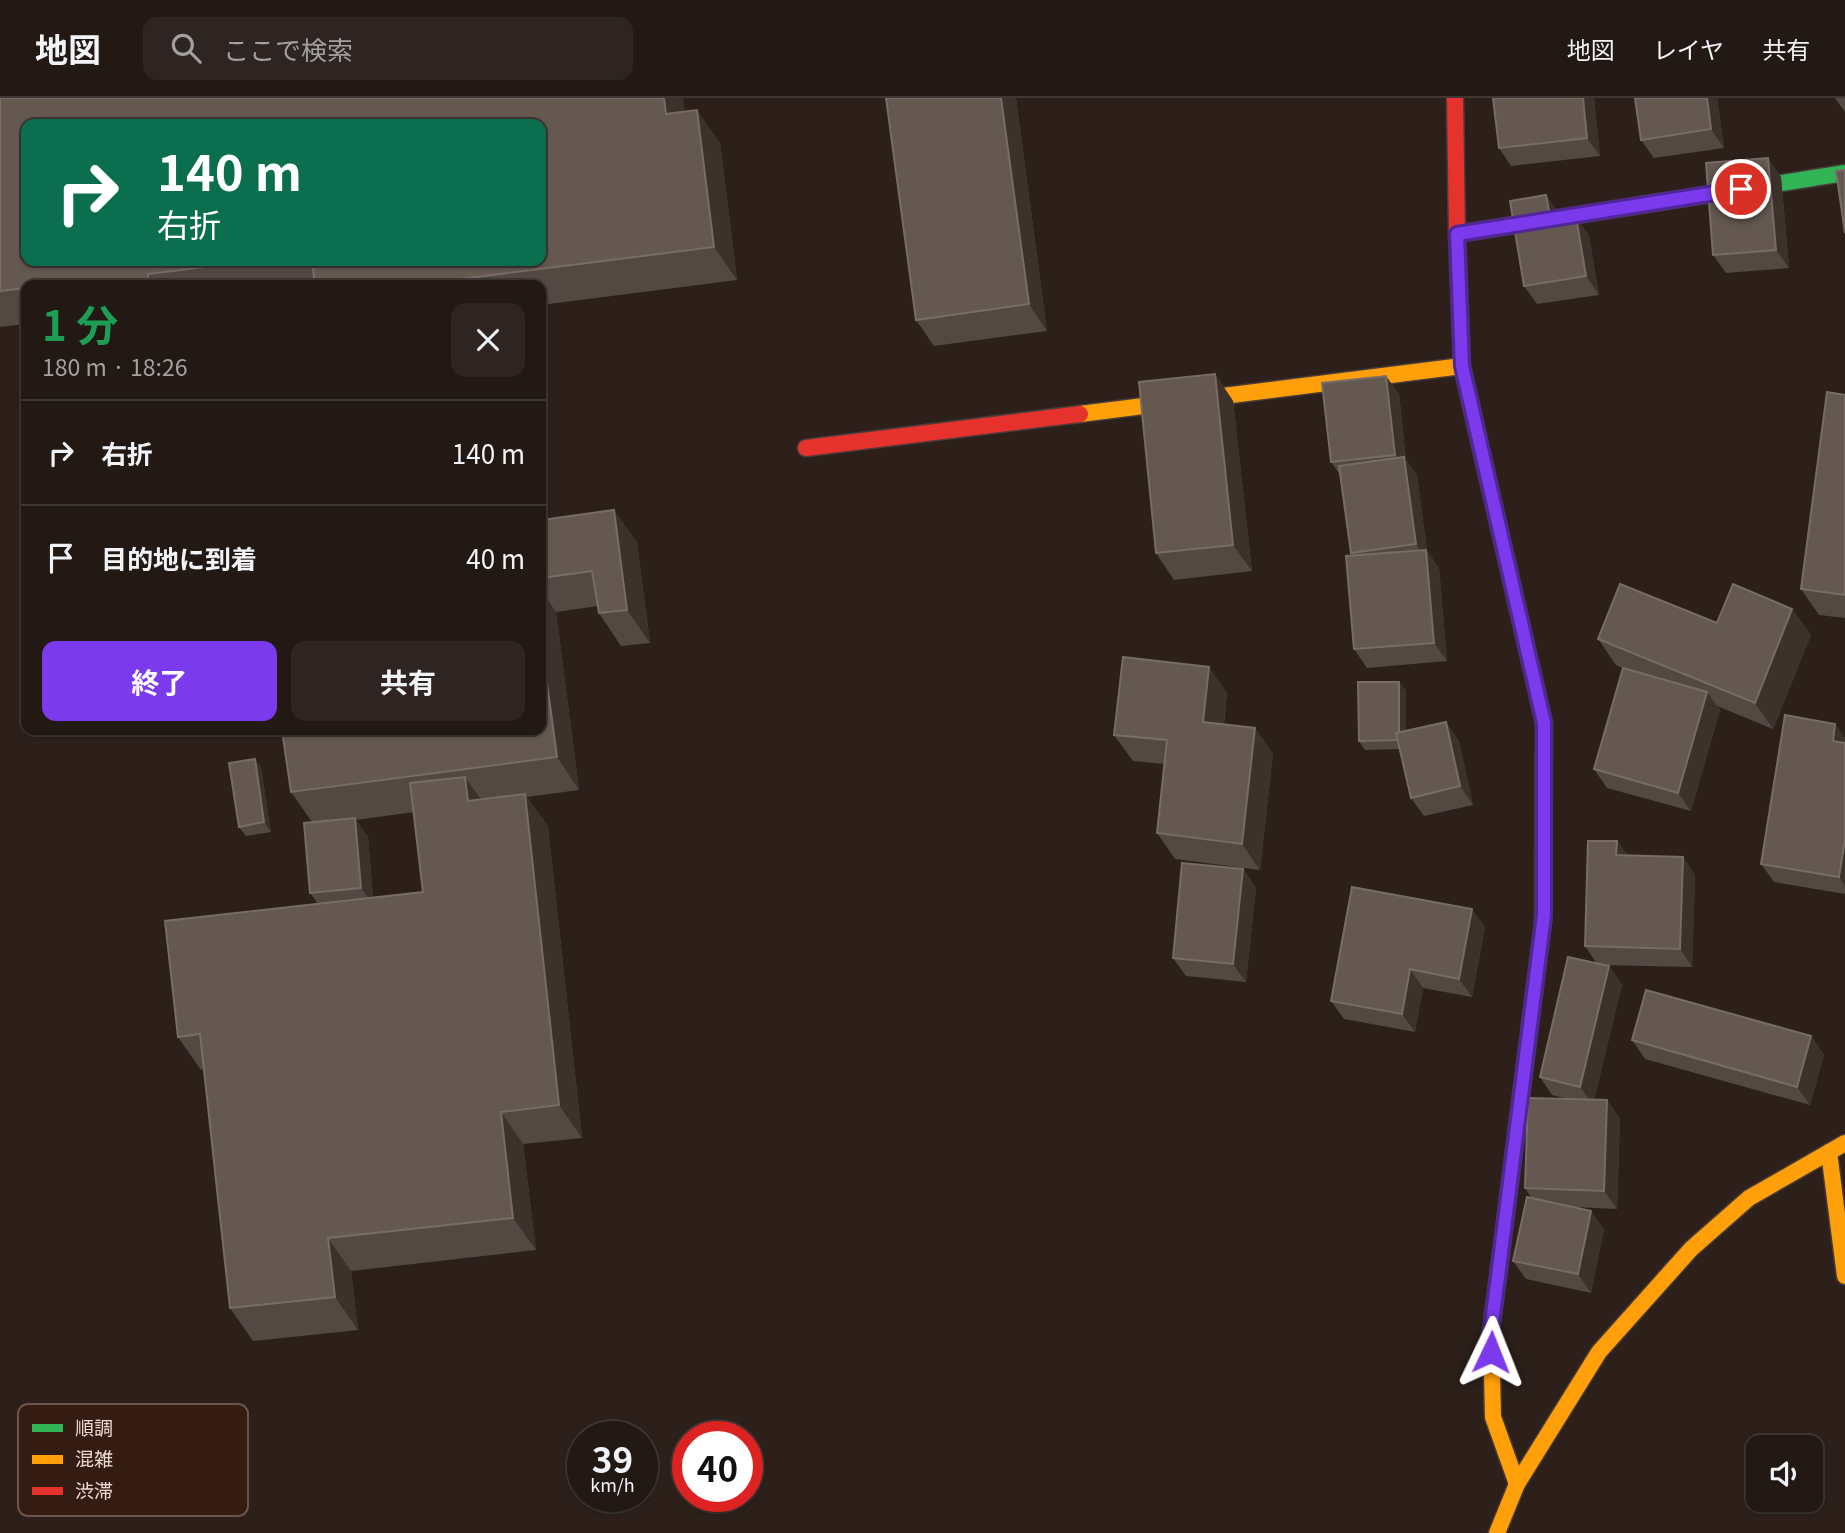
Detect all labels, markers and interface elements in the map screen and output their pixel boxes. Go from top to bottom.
search box [143,17,633,80]
text: 地図 [35,24,101,72]
icon: search [167,29,205,67]
text: ここで検索 [223,30,353,67]
text: 地図 [1567,31,1615,66]
text: レイヤ [1653,31,1724,66]
text: 共有 [1762,31,1810,66]
text: 140 m [157,134,302,205]
icon: right [42,147,133,238]
pin [1711,159,1771,219]
icon: arrive [1722,170,1760,208]
text: 右折 [157,200,221,246]
text: 1 分 [42,292,118,353]
button: close [451,303,525,377]
text: 180 m · 18:26 [42,349,187,383]
icon: right [42,434,80,472]
text: 右折 [101,434,153,471]
text: 140 m [452,434,525,471]
icon: arrive [42,539,80,577]
text: 目的地に到着 [101,539,257,576]
text: 40 m [466,539,525,576]
button: 終了 [42,641,277,721]
button: 共有 [291,641,525,721]
position arrow [1454,1315,1528,1389]
legend [18,1404,248,1516]
text: 順調 [75,1413,113,1440]
speed limit sign: 40 [672,1421,763,1512]
text: 39 [592,1432,633,1483]
map controls [1746,1435,1823,1512]
button: sound [1746,1435,1823,1512]
text: 混雑 [75,1444,113,1471]
text: km/h [590,1471,635,1497]
text: 渋滞 [75,1476,113,1503]

